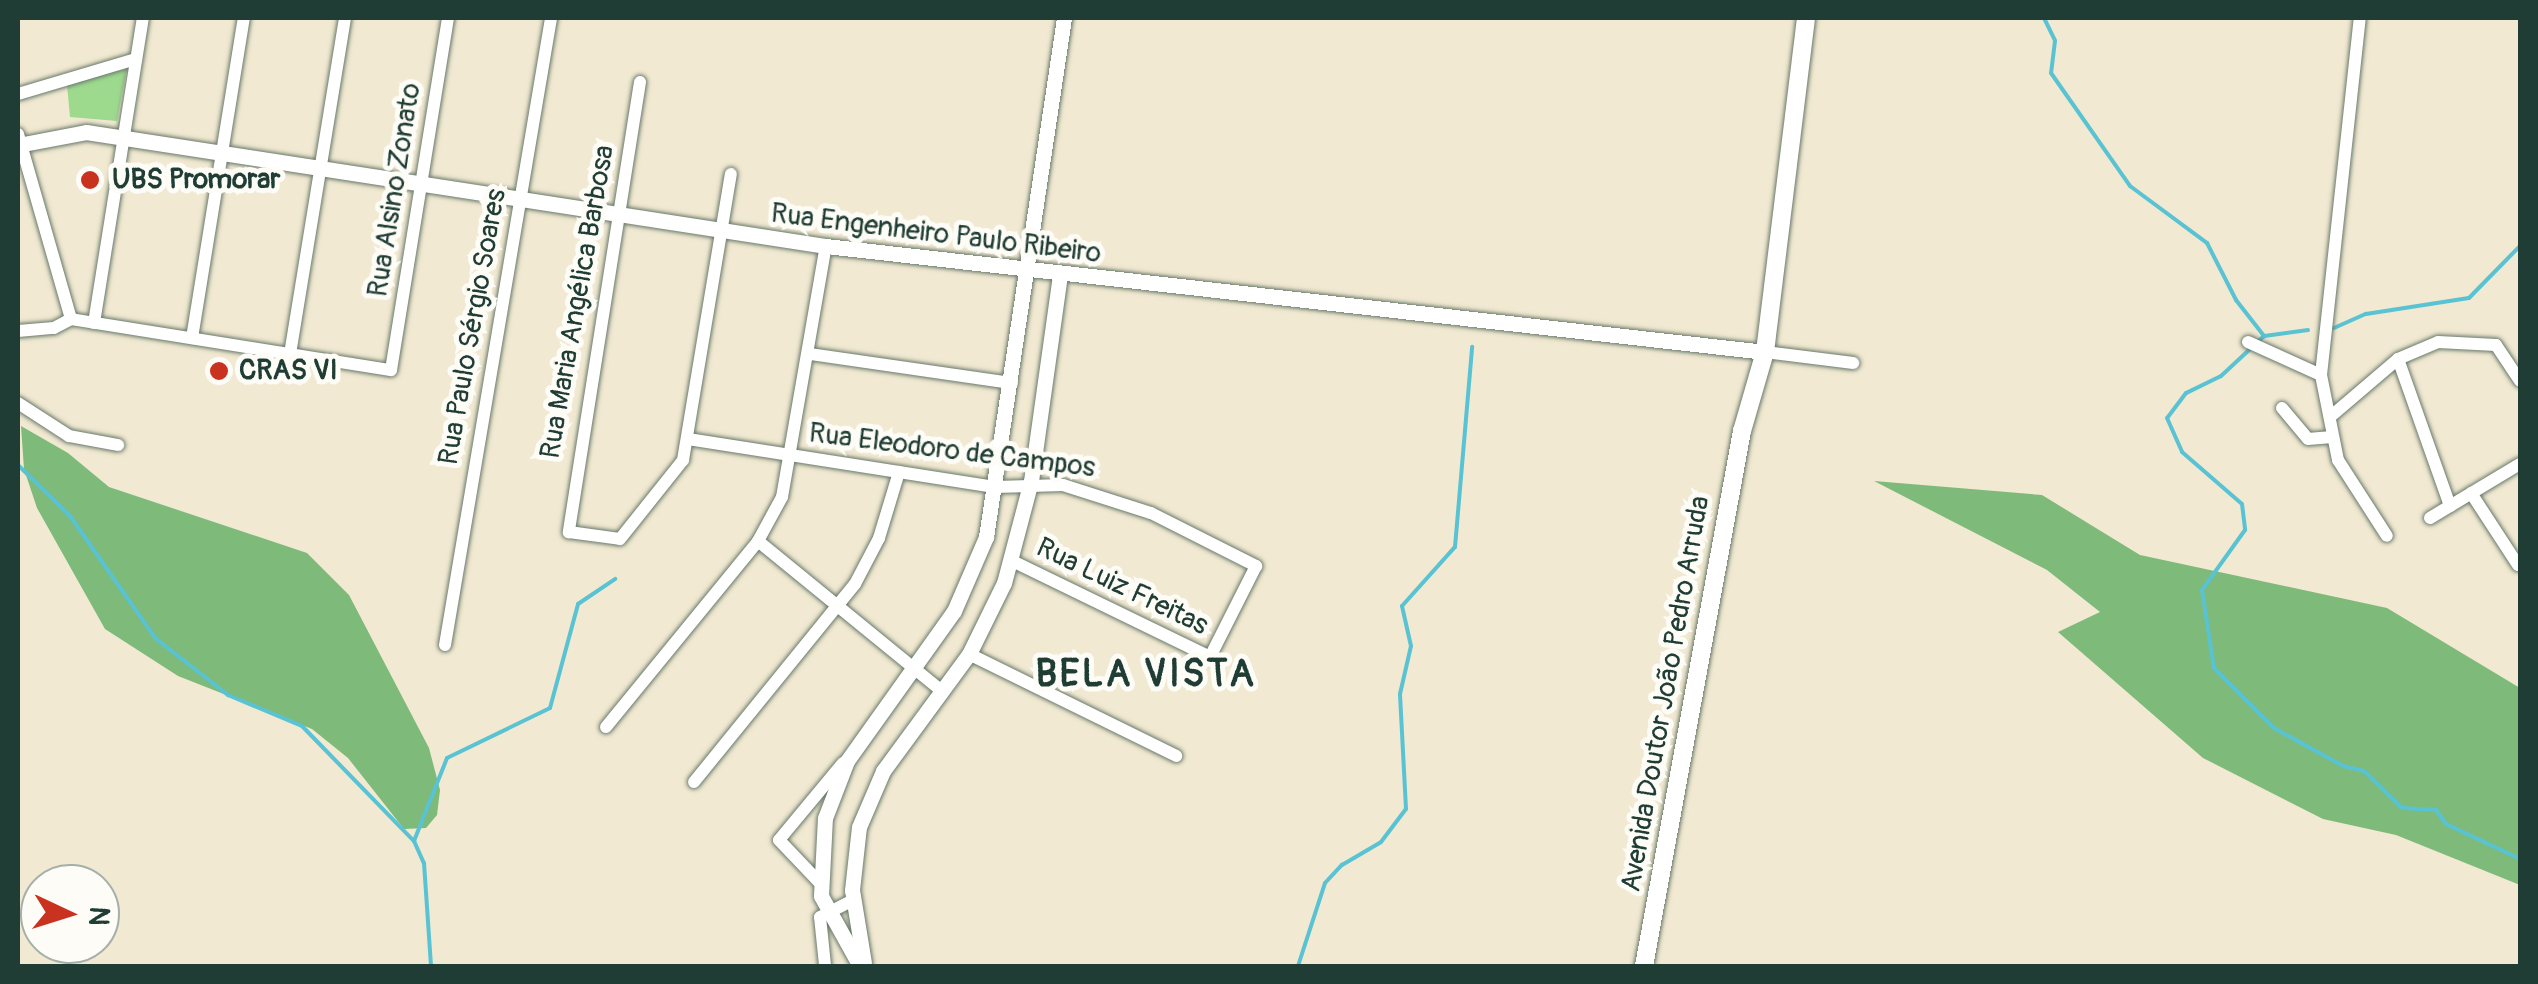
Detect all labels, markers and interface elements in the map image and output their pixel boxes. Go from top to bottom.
street label: Rua Alsino Zonato [362,81,428,299]
street label: Rua Maria Angélica Barbosa [534,143,622,461]
place label: UBS Promorar [112,163,280,197]
marker: UBS Promorar [77,167,103,193]
street label: Rua Paulo Sérgio Soares [432,186,514,468]
street label: Rua Engenheiro Paulo Ribeiro [769,197,1103,271]
place label: CRAS VI [239,354,338,388]
marker: CRAS VI [208,360,230,382]
street label: Rua Eleodoro de Campos [807,417,1097,485]
street label: Avenida Doutor João Pedro Arruda [1615,493,1717,895]
street label: Rua Luiz Freitas [1031,531,1213,643]
district label: BELA VISTA [1036,652,1256,698]
north arrow [20,864,120,964]
text: N [80,905,117,927]

